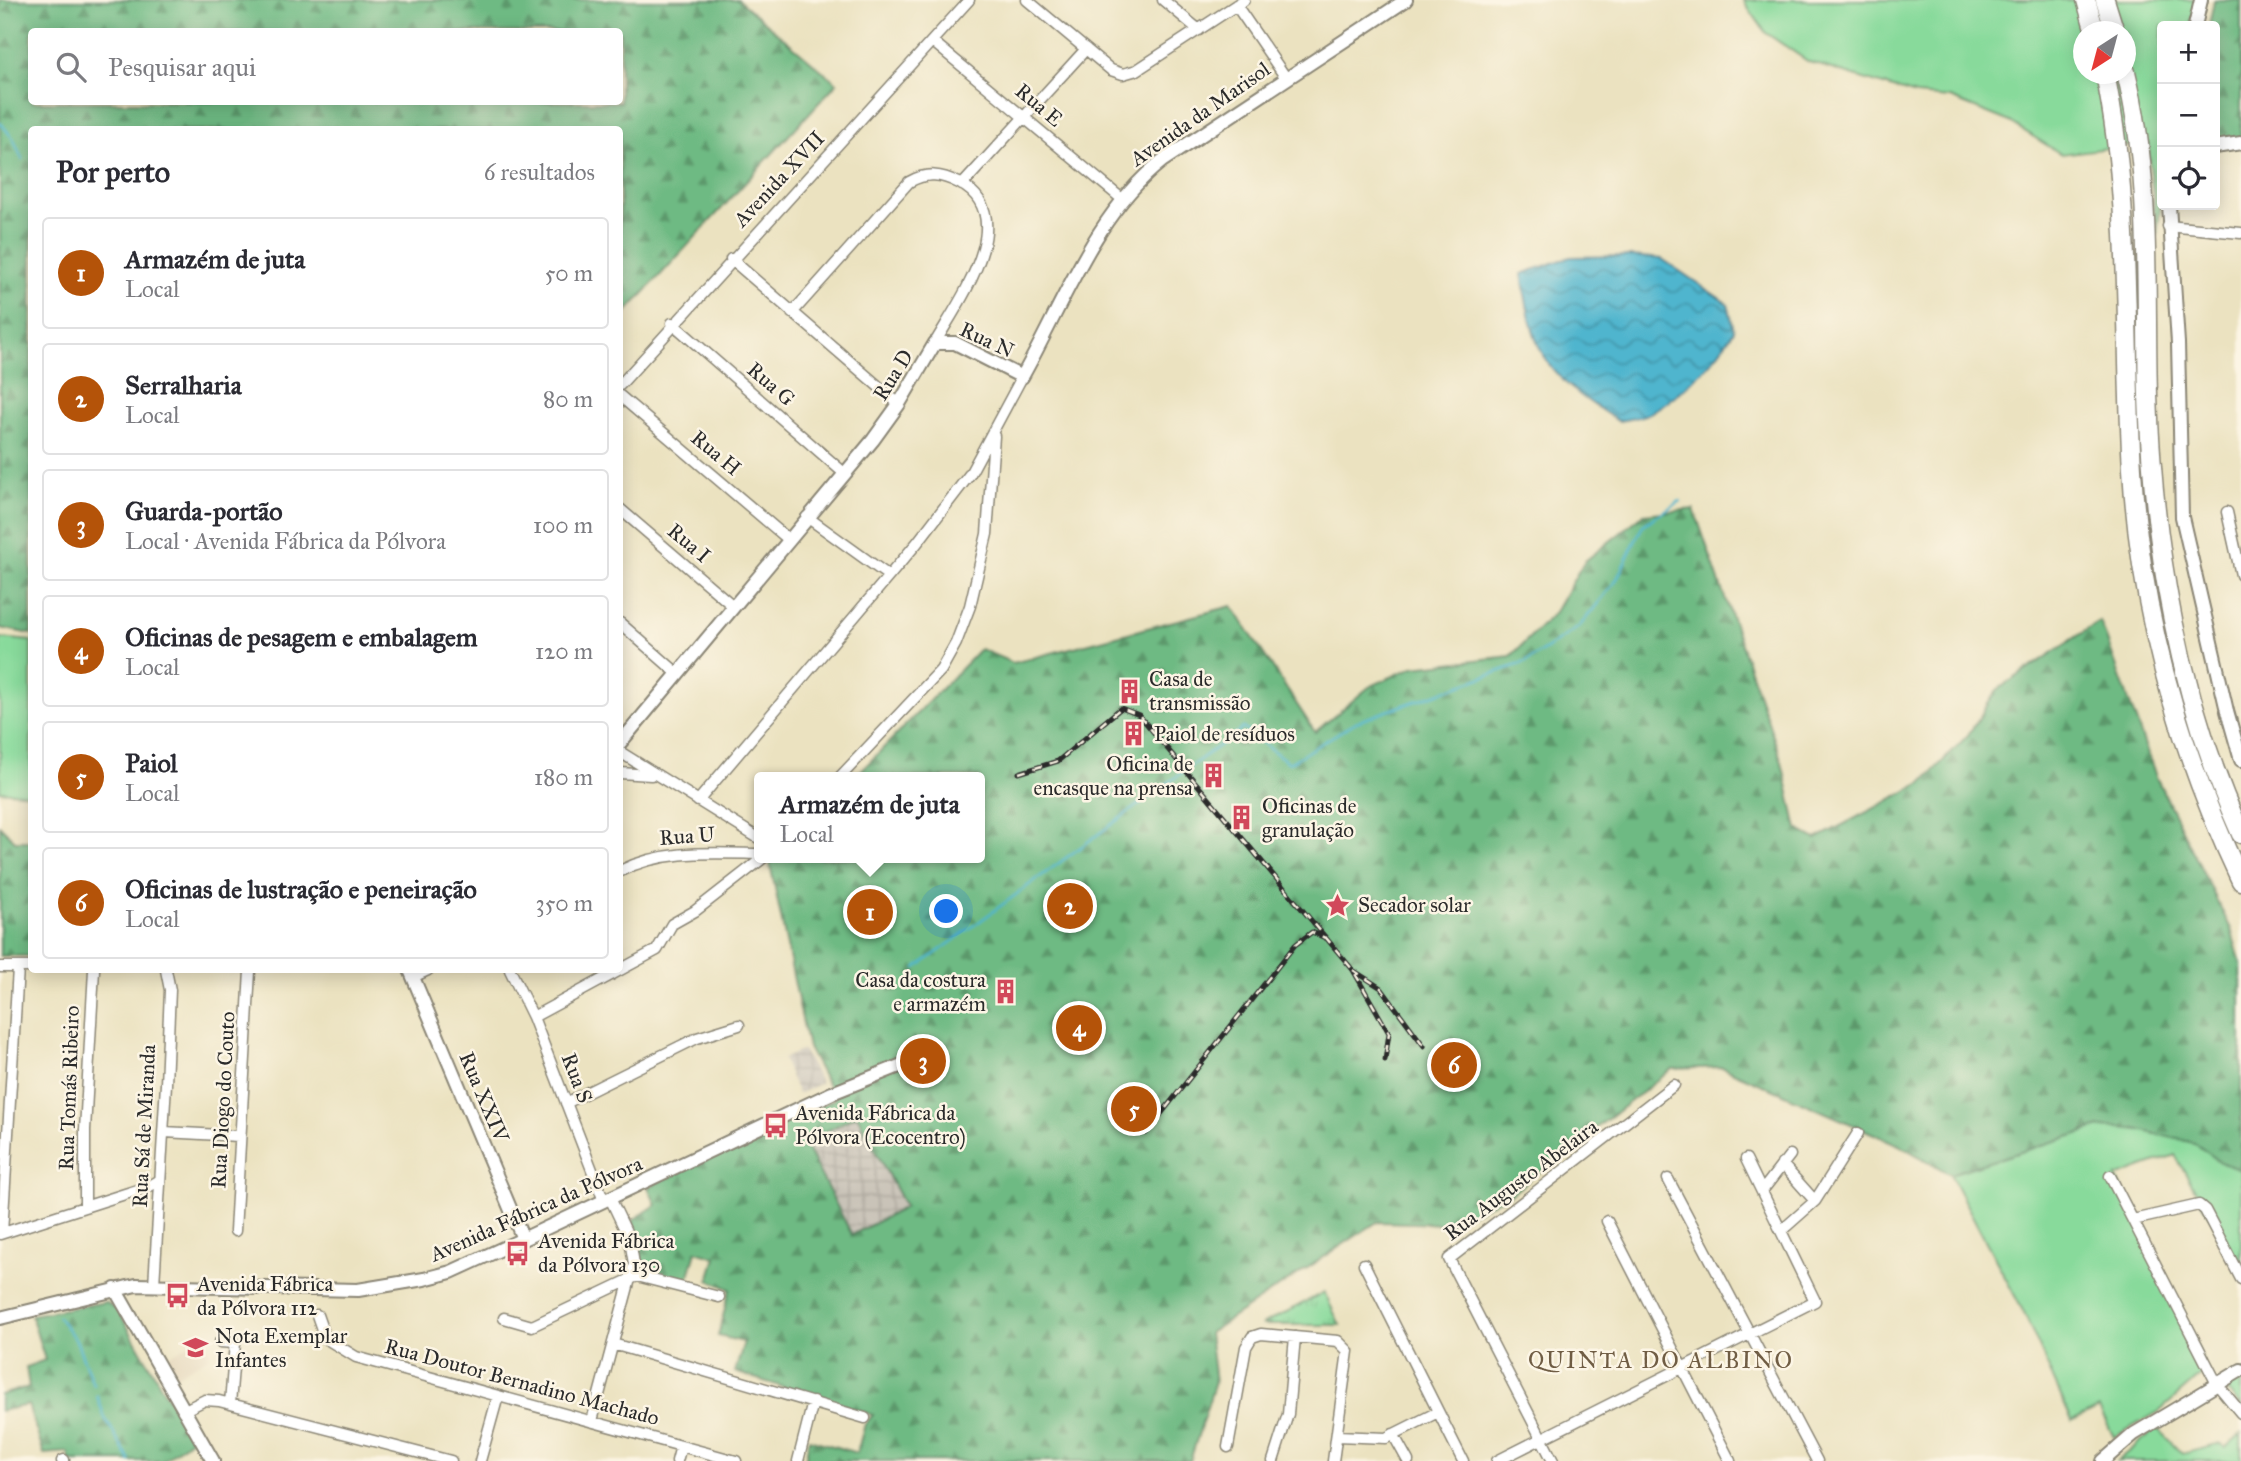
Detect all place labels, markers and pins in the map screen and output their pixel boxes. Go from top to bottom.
place label: Casa de transmissão [1149,666,1251,716]
building icon: Casa de transmissão [1115,677,1143,705]
building icon: Paiol de resíduos [1120,720,1148,748]
place label: Paiol de resíduos [1154,721,1295,747]
place label: Oficina de encasque na prensa [1033,751,1193,801]
building icon: Oficina de encasque na prensa [1199,762,1227,790]
place label: Oficinas de granulação [1262,793,1357,843]
building icon: Oficinas de granulação [1228,804,1256,832]
pin: 2 [1047,880,1093,932]
pin: 1 [847,886,893,938]
place icon: Secador solar [1324,891,1352,919]
place label: Secador solar [1358,892,1471,918]
place label: Casa da costura e armazém [855,967,986,1017]
building icon: Casa da costura e armazém [992,978,1020,1006]
pin: 4 [1056,1002,1102,1054]
pin: 3 [900,1035,946,1087]
pin: 6 [1431,1039,1477,1091]
pin: 5 [1111,1083,1157,1135]
place label: Avenida Fábrica da Pólvora (Ecocentro) [794,1100,966,1150]
bus stop icon: Avenida Fábrica da Pólvora (Ecocentro) [761,1111,789,1139]
place label: Avenida Fábrica da Pólvora 130 [537,1228,674,1278]
bus stop icon: Avenida Fábrica da Pólvora 130 [504,1239,532,1267]
place label: Avenida Fábrica da Pólvora 112 [196,1271,333,1321]
bus stop icon: Avenida Fábrica da Pólvora 112 [163,1282,191,1310]
place label: Nota Exemplar Infantes [215,1323,348,1373]
school or university icon: Nota Exemplar Infantes [181,1334,209,1362]

